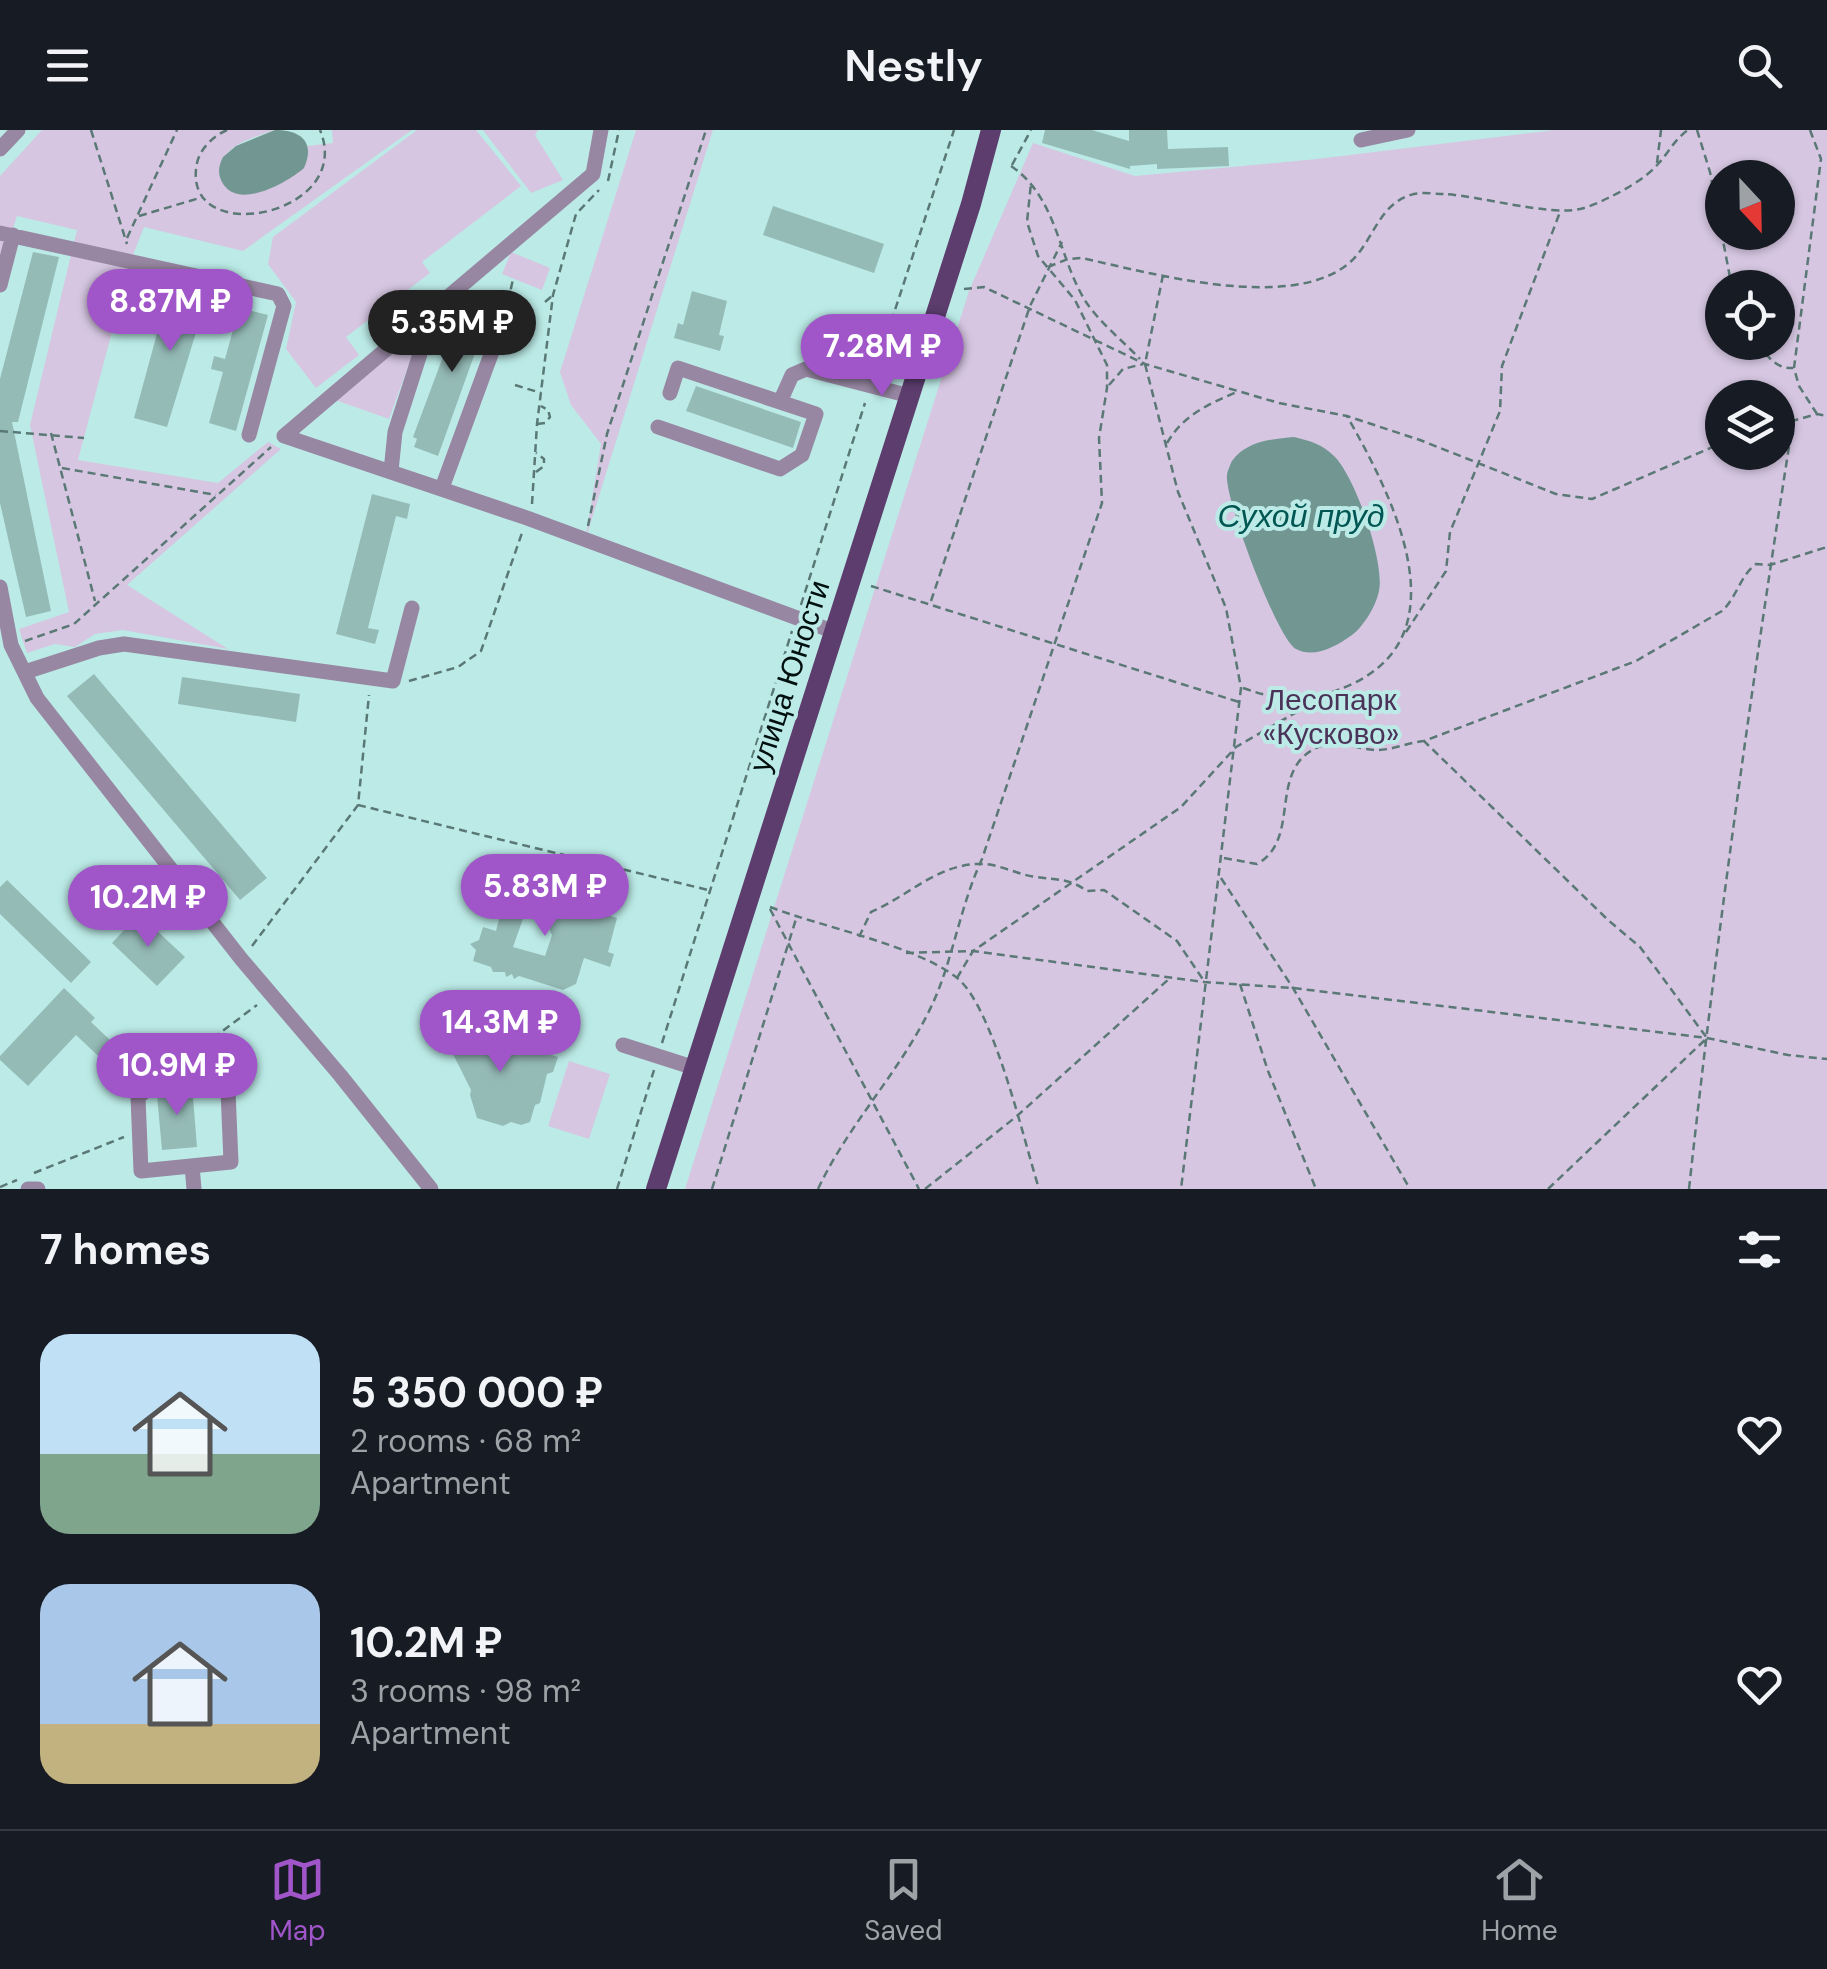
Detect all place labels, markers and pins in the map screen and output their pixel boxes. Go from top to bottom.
pin: 8.87M ₽ [78,269,262,354]
pin: 5.35M ₽ [360,290,544,375]
pin: 7.28M ₽ [790,314,974,399]
pin: 5.83M ₽ [453,854,637,939]
pin: 10.2M ₽ [56,865,240,950]
pin: 14.3M ₽ [408,990,592,1075]
pin: 10.9M ₽ [85,1033,269,1118]

